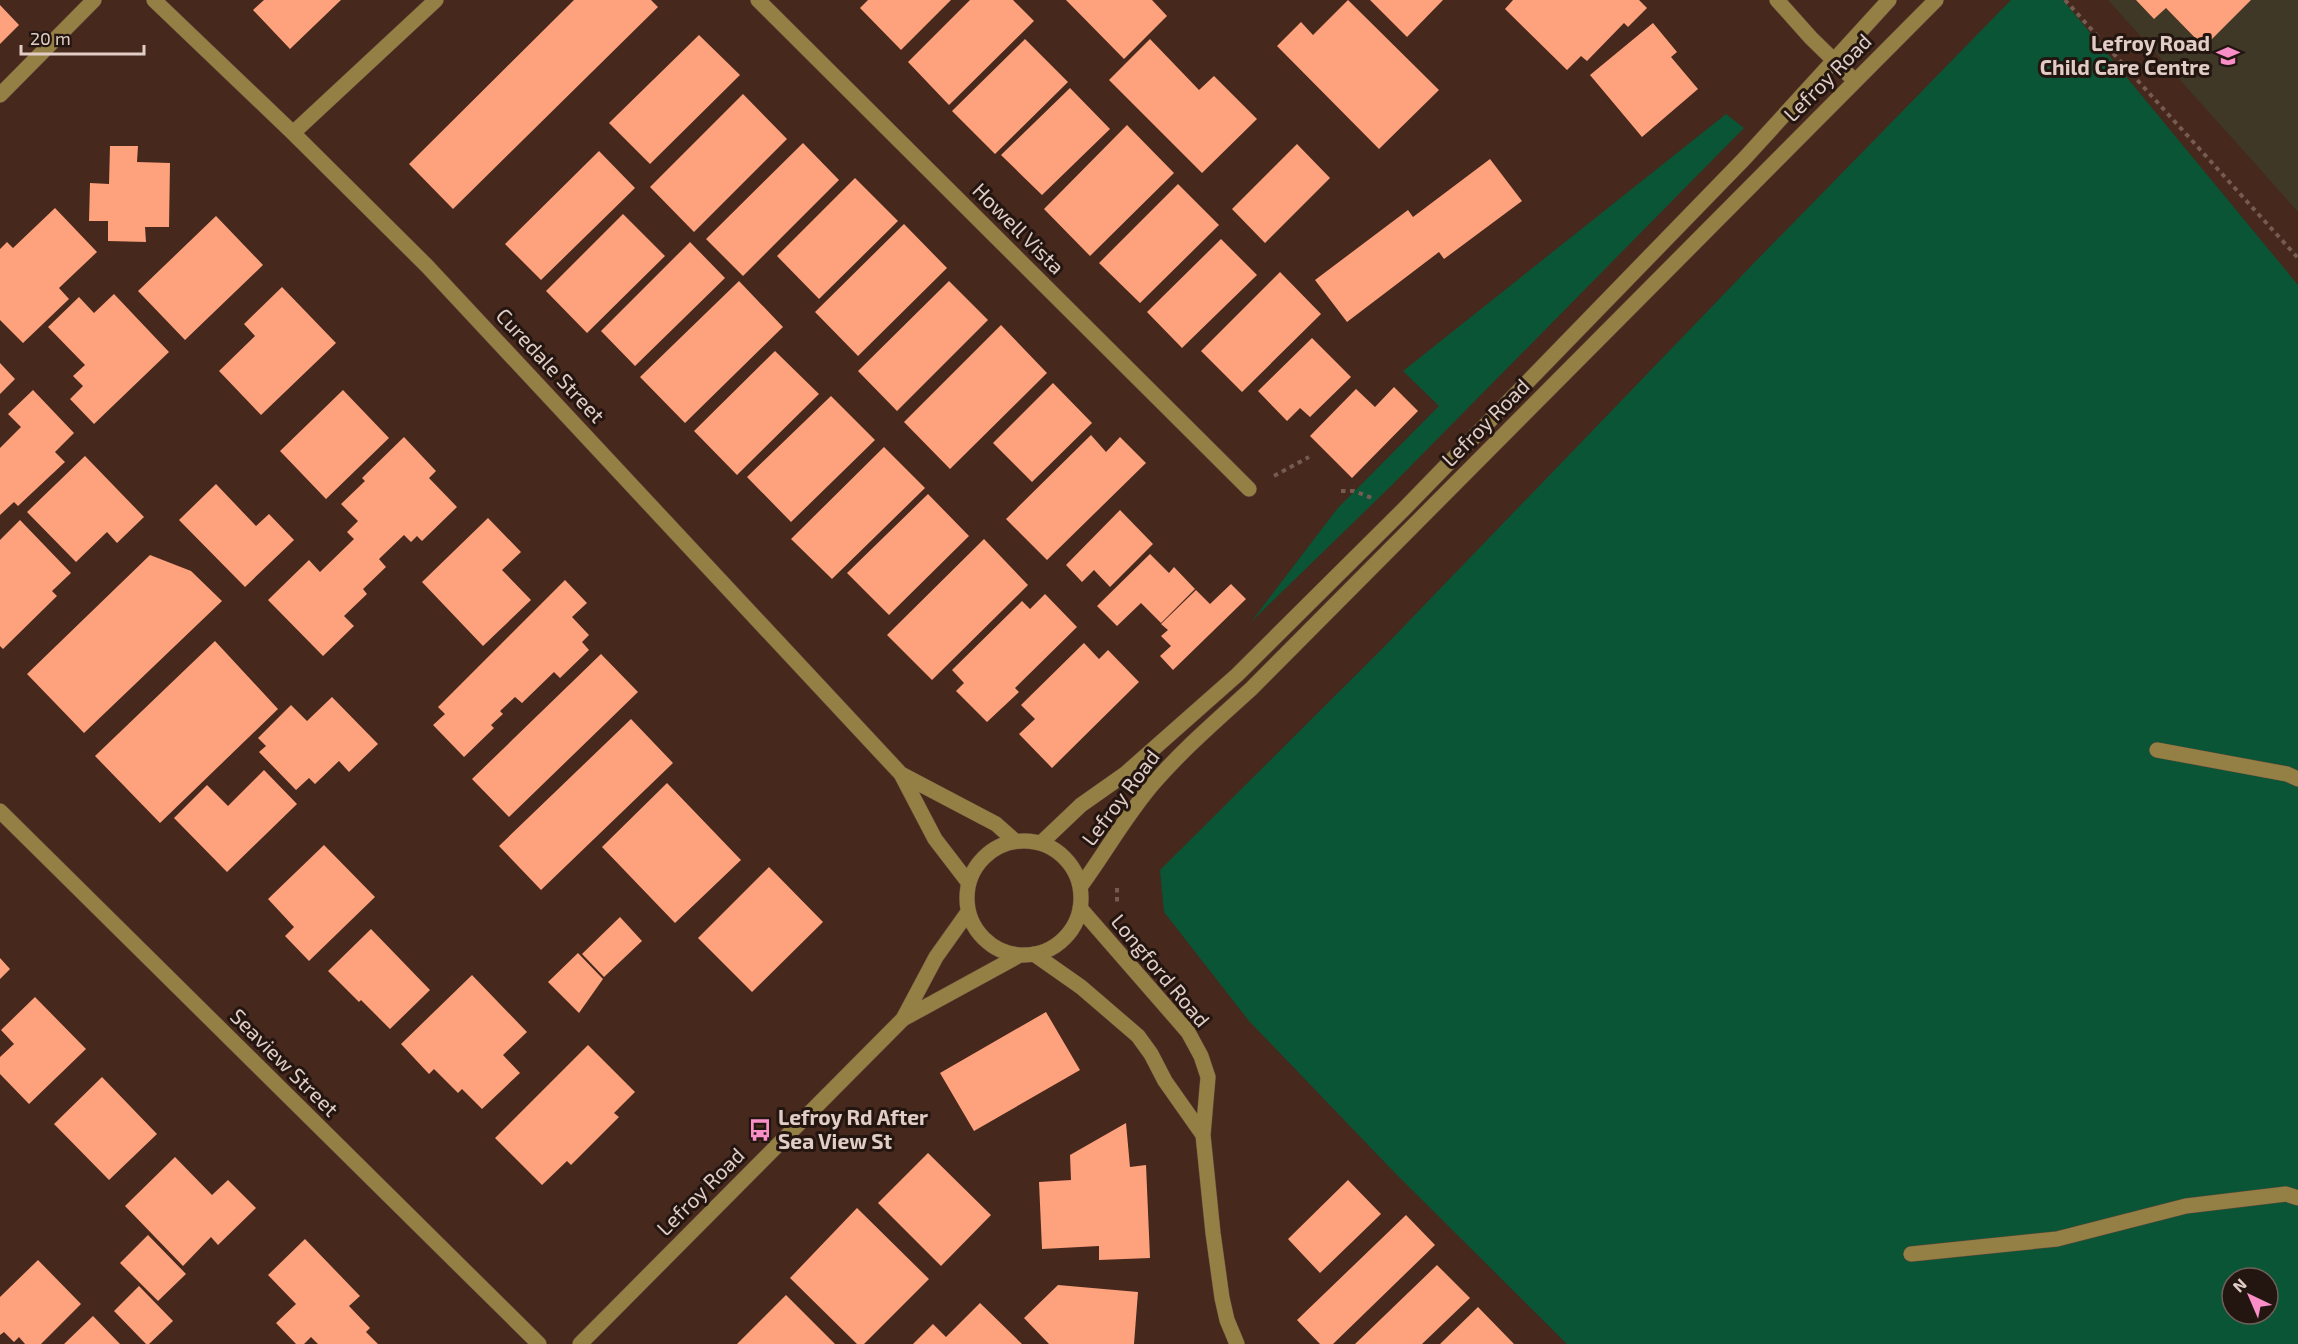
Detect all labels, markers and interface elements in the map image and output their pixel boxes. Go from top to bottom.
scale bar [21,18,144,56]
text: 20 m [30,27,71,49]
street label: Lefroy Road [1778,28,1876,126]
place label: Lefroy Road Child Care Centre [2040,30,2210,79]
school or university icon: Lefroy Road Child Care Centre [2215,43,2241,69]
street label: Howell Vista [968,177,1070,279]
street label: Curedale Street [492,303,611,427]
street label: Lefroy Road [1436,373,1534,471]
street label: Lefroy Road [1076,744,1164,850]
street label: Longford Road [1107,909,1216,1032]
street label: Seaview Street [226,1003,344,1121]
place label: Lefroy Rd After Sea View St [778,1104,928,1153]
bus stop icon: Lefroy Rd After Sea View St [747,1117,773,1143]
street label: Lefroy Road [651,1142,749,1240]
north arrow [2220,1266,2280,1326]
text: N [2228,1274,2250,1296]

